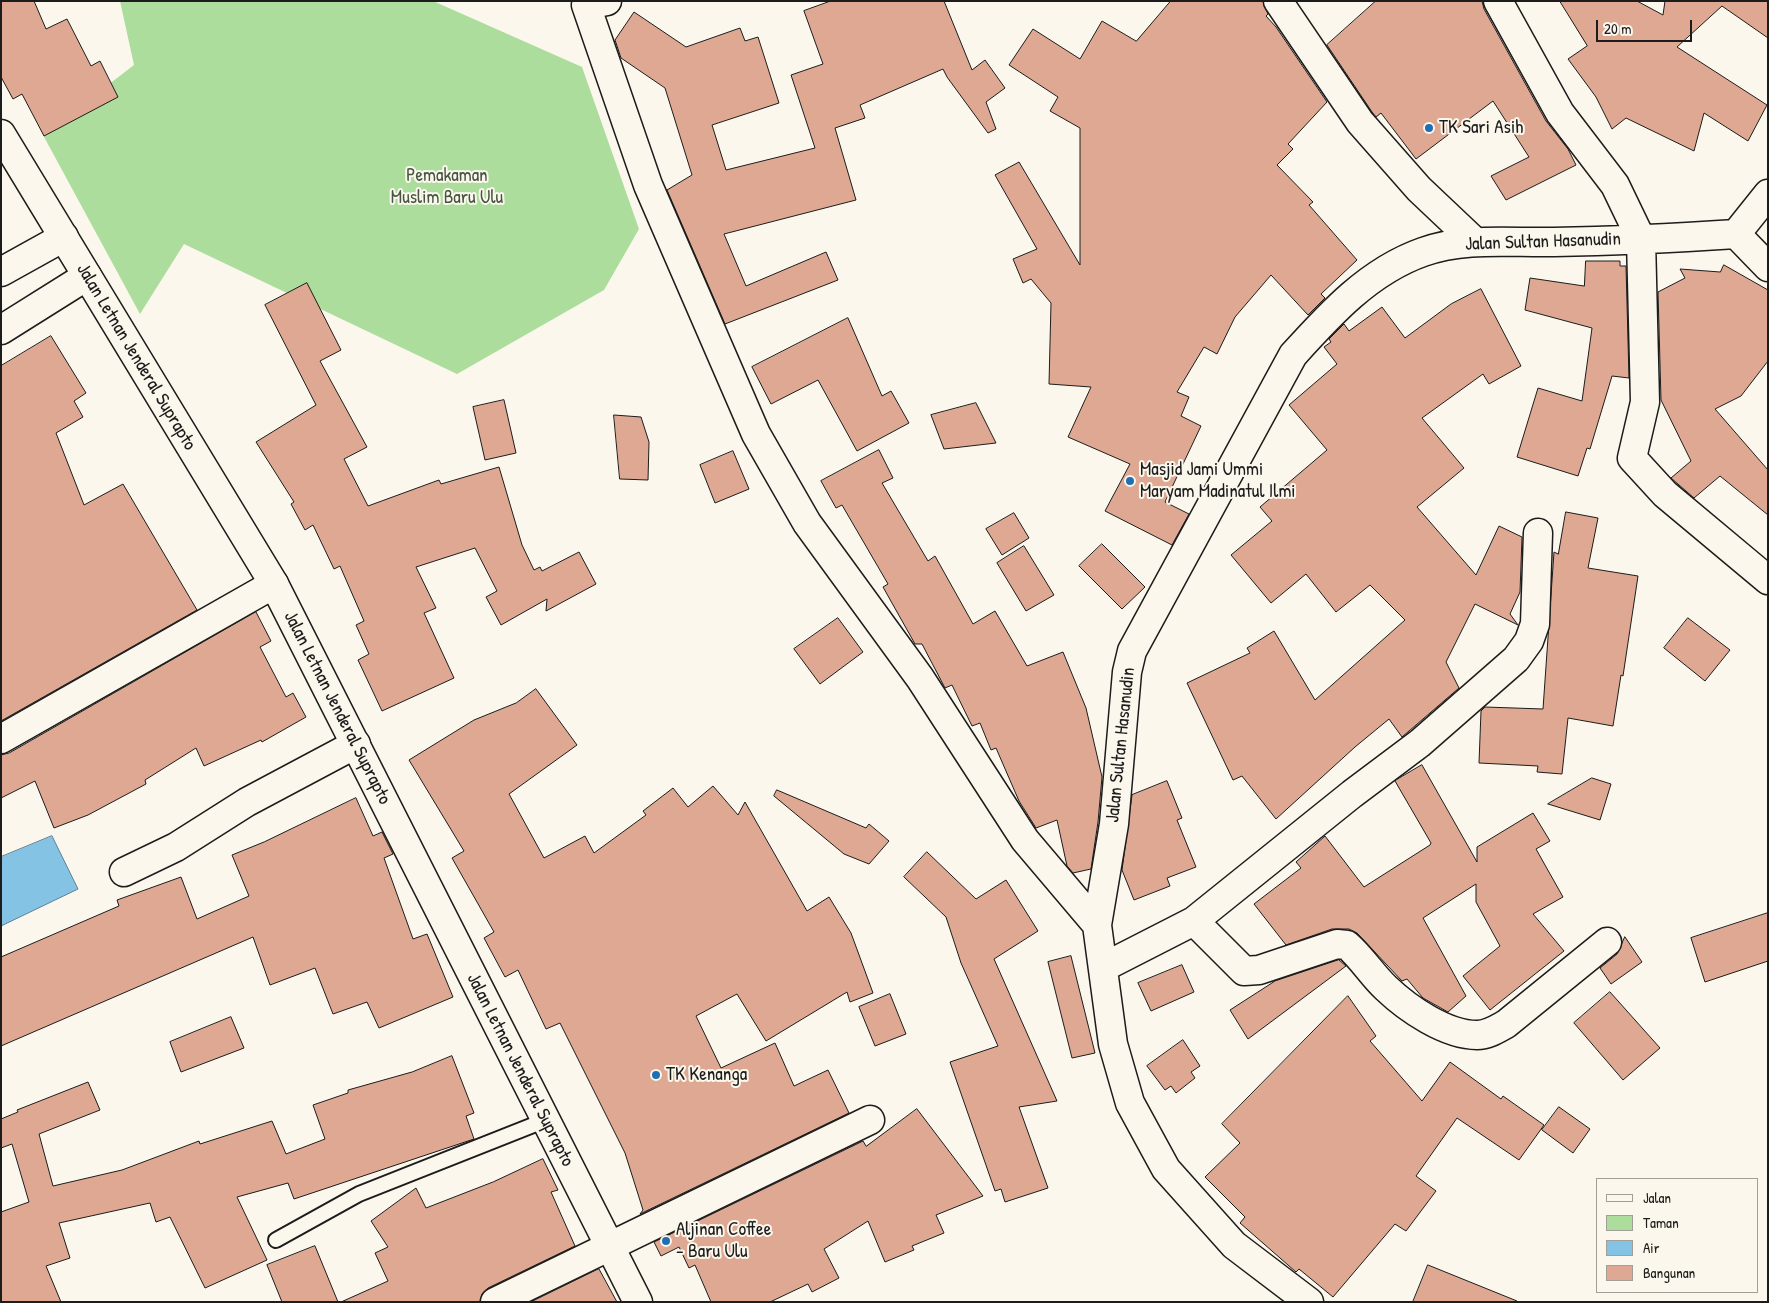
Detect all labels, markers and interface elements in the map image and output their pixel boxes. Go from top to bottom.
scale bar [1599,10,1695,42]
text: 20 m [1604,18,1631,39]
place label: TK Sari Asih [1439,117,1523,139]
marker: TK Sari Asih [1423,122,1435,134]
park label: Pemakaman Muslim Baru Ulu [391,165,503,209]
street label: Jalan Sultan Hasanudin [1465,228,1621,256]
street label: Jalan Letnan Jenderal Suprapto [71,259,201,455]
place label: Masjid Jami Ummi Maryam Madinatul Ilmi [1140,459,1296,503]
marker: Masjid Jami Ummi Maryam Madinatul Ilmi [1124,475,1136,487]
street label: Jalan Letnan Jenderal Suprapto [278,607,396,809]
street label: Jalan Sultan Hasanudin [1102,666,1140,824]
street label: Jalan Letnan Jenderal Suprapto [461,969,579,1171]
place label: TK Kenanga [666,1064,747,1086]
marker: TK Kenanga [650,1069,662,1081]
legend [1596,1178,1759,1293]
text: Jalan [1643,1187,1671,1208]
text: Taman [1643,1212,1679,1233]
place label: Aljinan Coffee - Baru Ulu [676,1219,771,1263]
marker: Aljinan Coffee - Baru Ulu [660,1235,672,1247]
text: Air [1643,1237,1659,1258]
text: Bangunan [1643,1262,1695,1283]

